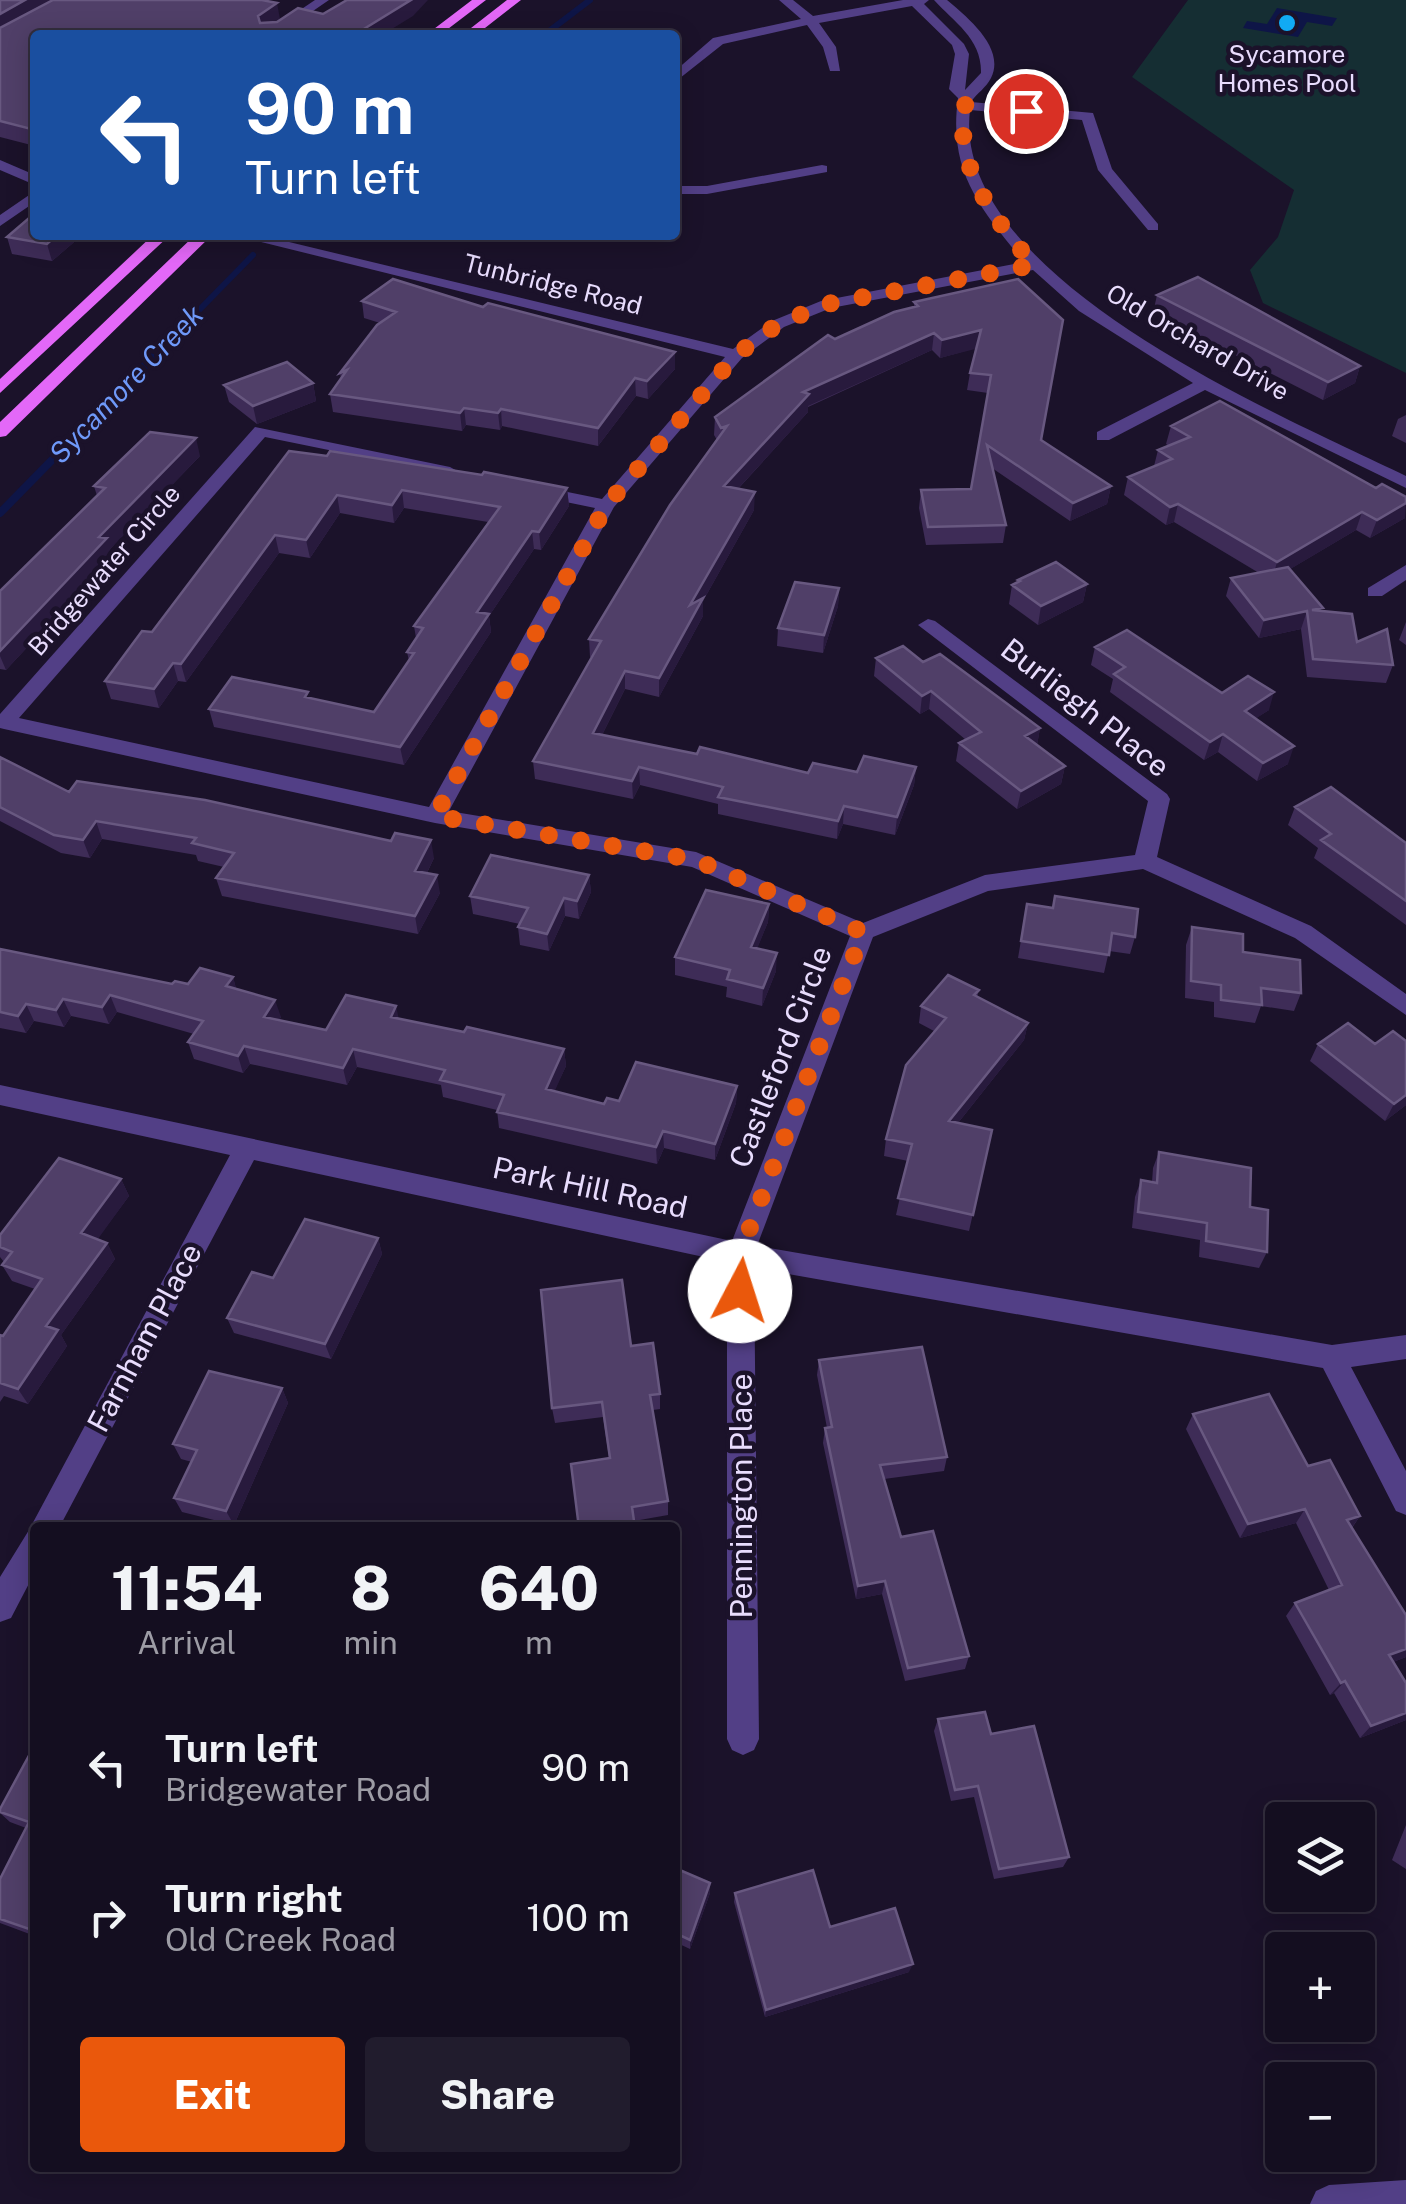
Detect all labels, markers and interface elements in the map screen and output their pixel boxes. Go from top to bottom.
marker: Sycamore Homes Pool [1276,12,1298,34]
place label: Sycamore Homes Pool [1217,39,1357,98]
text: 90 m [245,67,415,150]
pin [984,69,1069,154]
icon: left [80,70,210,200]
icon: arrive [999,84,1054,139]
text: Turn left [245,151,421,204]
street label: Tunbridge Road [461,247,645,321]
street label: Old Orchard Drive [1101,278,1295,406]
water label: Sycamore Creek [42,298,209,470]
street label: Bridgewater Circle [22,479,186,661]
street label: Burliegh Place [994,630,1177,784]
street label: Castleford Circle [721,941,839,1173]
street label: Park Hill Road [490,1149,691,1225]
street label: Farnham Place [79,1237,209,1438]
position arrow [688,1239,792,1343]
street label: Pennington Place [723,1374,759,1618]
text: 11:54 [111,1553,263,1624]
text: 8 [350,1553,391,1624]
text: 640 [479,1553,599,1624]
text: Arrival [137,1624,236,1661]
text: min [344,1624,398,1661]
text: m [525,1624,553,1661]
text: Turn left [165,1726,319,1771]
icon: left [80,1740,135,1795]
text: 90 m [541,1745,630,1790]
text: Bridgewater Road [165,1771,431,1808]
map controls [1265,1802,1375,2172]
button: layers [1265,1802,1375,1912]
text: Turn right [165,1876,343,1921]
icon: right [80,1890,135,1945]
text: 100 m [526,1895,630,1940]
text: Old Creek Road [165,1921,396,1958]
button: + [1265,1932,1375,2042]
button: Exit [80,2037,345,2152]
button: Share [365,2037,630,2152]
button: − [1265,2062,1375,2172]

